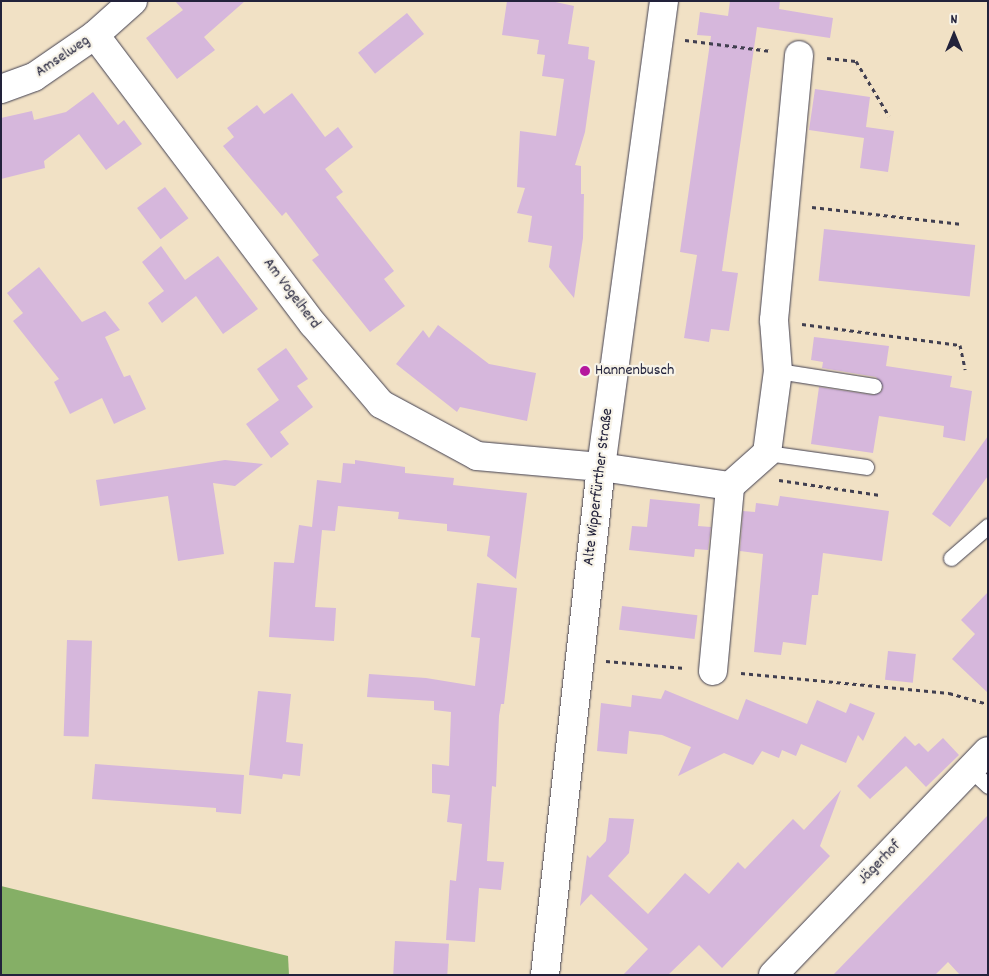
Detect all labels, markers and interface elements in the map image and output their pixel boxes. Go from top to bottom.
north arrow [929,10,979,60]
text: N [951,10,957,30]
street label: Amselweg [32,32,94,82]
street label: Am Vogelherd [258,255,324,333]
place label: Hannenbusch [595,361,674,381]
marker: Hannenbusch [579,365,591,377]
street label: Alte Wipperfürther Straße [580,407,618,567]
street label: Jägerhof [854,837,906,889]

